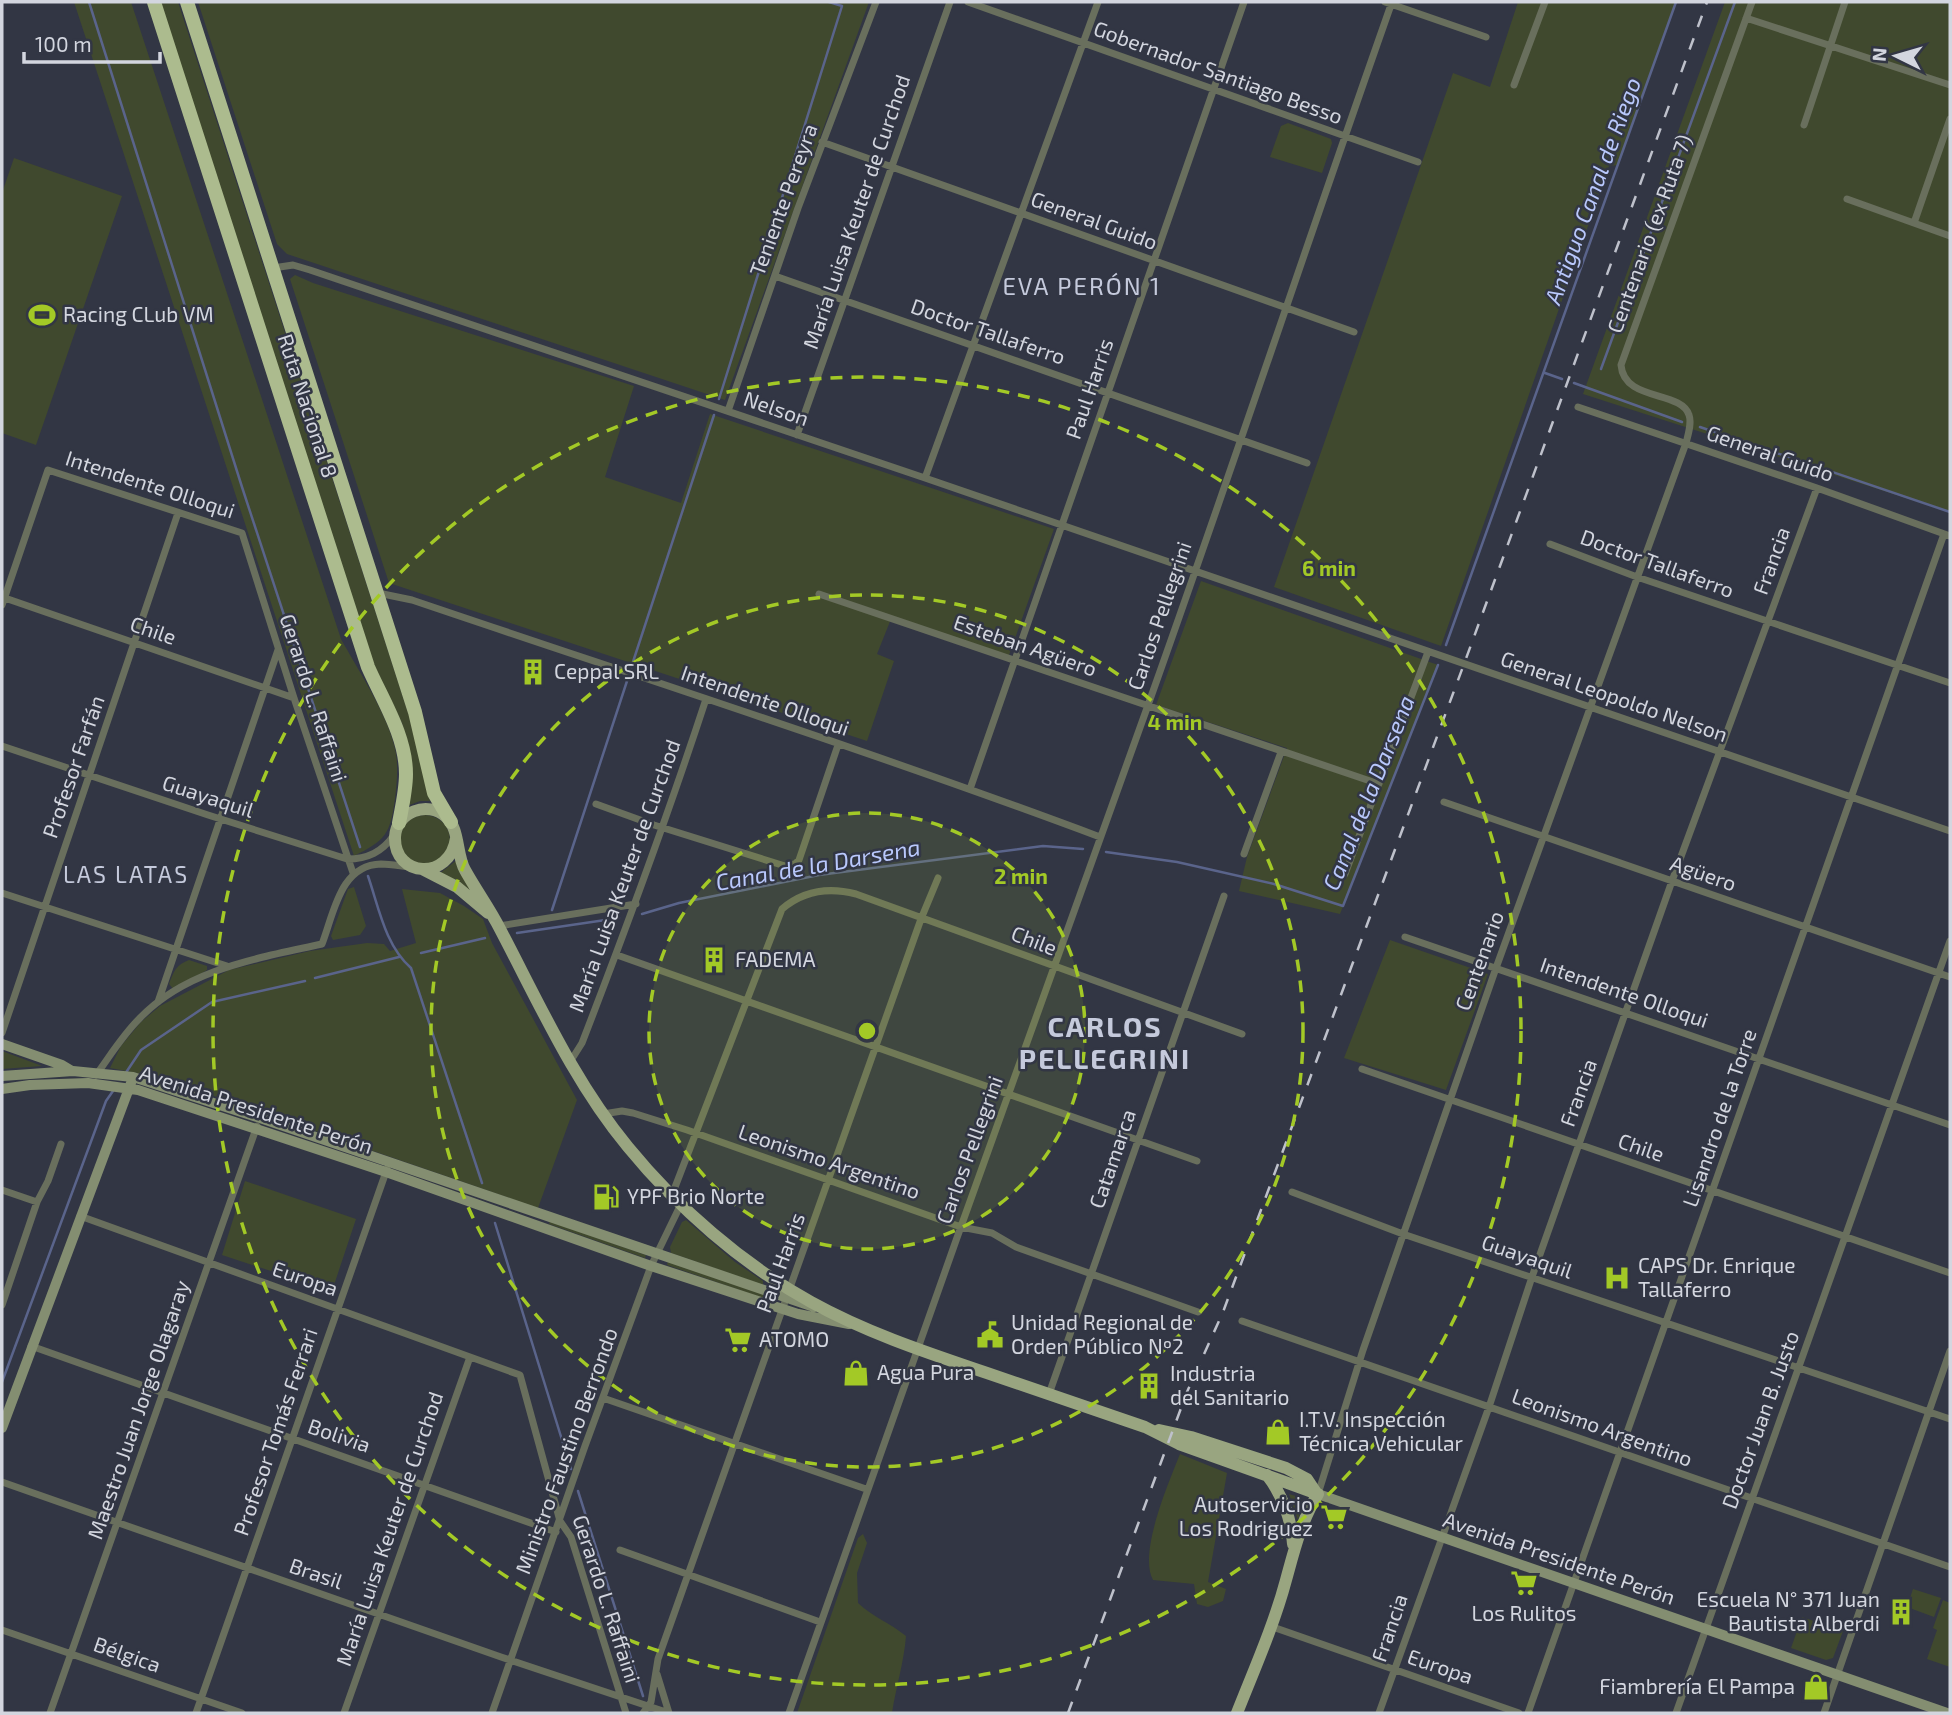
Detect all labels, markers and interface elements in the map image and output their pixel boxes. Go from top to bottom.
street label: Gobernador Santiago Besso [1091,15,1346,128]
scale bar [24,21,161,65]
north arrow [1861,21,1931,91]
text: 100 m [35,31,92,56]
text: N [1867,47,1891,62]
street label: María Luisa Keuter de Curchod [797,71,914,352]
water label: Antiguo Canal de Riego [1538,74,1646,309]
street label: Teniente Pereyra [743,120,822,279]
street label: Centenario (ex Ruta 7) [1601,131,1696,336]
street label: General Guido [1028,185,1161,254]
district label: EVA PERÓN 1 [1002,271,1162,300]
street label: Doctor Tallaferro [908,292,1069,369]
sports icon: Racing CLub VM [27,300,57,330]
place label: Racing CLub VM [63,301,214,326]
street label: Ruta Nacional 8 [273,330,343,481]
street label: Paul Harris [1060,335,1117,442]
street label: Nelson [741,385,812,430]
street label: General Guido [1704,419,1837,486]
street label: Intendente Olloqui [63,444,238,523]
street label: Doctor Tallaferro [1577,523,1738,602]
street label: Francia [1747,523,1794,598]
street label: Carlos Pellegrini [1121,538,1196,693]
text: 6 min [1302,555,1356,580]
street label: Esteban Agüero [951,608,1100,681]
street label: Chile [127,610,180,649]
street label: Gerardo L. Raffaini [275,610,353,785]
street label: General Leopoldo Nelson [1498,645,1731,746]
building icon: Ceppal SRL [518,657,548,687]
place label: Ceppal SRL [554,658,659,683]
street label: Intendente Olloqui [678,659,853,740]
water label: Canal de la Darsena [1316,691,1420,894]
street label: Profesor Farfán [36,692,109,841]
text: 4 min [1148,709,1202,734]
street label: María Luisa Keuter de Curchod [563,736,685,1015]
street label: Guayaquil [160,769,258,822]
water label: Canal de la Darsena [713,832,922,896]
street label: Agüero [1667,850,1740,895]
district label: LAS LATAS [63,860,189,888]
text: 2 min [994,863,1048,888]
street label: Centenario [1449,907,1508,1014]
street label: Chile [1008,920,1061,960]
building icon: FADEMA [699,945,729,975]
place label: FADEMA [735,946,815,971]
street label: Intendente Olloqui [1537,951,1712,1032]
district label: CARLOS PELLEGRINI [1019,1009,1191,1075]
centre of rings [855,1019,879,1043]
street label: Lisandro de la Torre [1676,1025,1761,1210]
street label: Francia [1554,1055,1601,1130]
street label: Avenida Presidente Perón [137,1059,376,1158]
street label: Carlos Pellegrini [930,1072,1007,1227]
street label: Catamarca [1083,1106,1140,1211]
street label: Leonismo Argentino [735,1118,924,1203]
street label: Chile [1615,1127,1668,1166]
fuel station icon: YPF Brio Norte [591,1182,621,1212]
place label: YPF Brio Norte [627,1183,765,1208]
street label: Paul Harris [750,1209,809,1316]
street label: Guayaquil [1479,1228,1577,1283]
place label: CAPS Dr. Enrique Tallaferro [1638,1252,1795,1301]
street label: Europa [270,1255,341,1300]
hospital icon: CAPS Dr. Enrique Tallaferro [1602,1263,1632,1293]
street label: Maestro Juan Jorge Olagaray [81,1277,194,1542]
place label: Unidad Regional de Orden Público Nº2 [1011,1309,1193,1358]
public building icon: Unidad Regional de Orden Público Nº2 [975,1320,1005,1350]
street label: Ministro Faustino Berrondo [509,1324,622,1577]
street label: Profesor Tomás Ferrari [227,1325,322,1538]
supermarket icon: ATOMO [723,1325,753,1355]
place label: ATOMO [759,1326,829,1351]
street label: Doctor Juan B. Justo [1716,1327,1803,1512]
shop icon: Agua Pura [841,1358,871,1388]
place label: Agua Pura [877,1359,974,1384]
place label: Industria del Sanitario [1170,1360,1290,1409]
building icon: Industria del Sanitario [1134,1371,1164,1401]
street label: Leonismo Argentino [1509,1382,1696,1471]
street label: María Luisa Keuter de Curchod [330,1388,447,1669]
place label: I.T.V. Inspección Técnica Vehicular [1299,1406,1463,1455]
street label: Bolivia [305,1412,374,1457]
shop icon: I.T.V. Inspección Técnica Vehicular [1263,1417,1293,1447]
place label: Autoservicio Los Rodriguez [1179,1491,1313,1540]
supermarket icon: Autoservicio Los Rodriguez [1319,1502,1349,1532]
street label: Avenida Presidente Perón [1440,1506,1679,1609]
street label: Gerardo L. Raffaini [568,1511,646,1686]
street label: Brasil [286,1552,347,1594]
supermarket icon: Los Rulitos [1509,1568,1539,1598]
place label: Escuela N° 371 Juan Bautista Alberdi [1697,1586,1880,1635]
street label: Francia [1365,1590,1412,1665]
building icon: Escuela N° 371 Juan Bautista Alberdi [1886,1597,1916,1627]
place label: Los Rulitos [1471,1600,1577,1625]
street label: Bélgica [91,1630,164,1677]
street label: Europa [1405,1643,1476,1688]
shop icon: Fiambrería El Pampa [1801,1672,1831,1702]
place label: Fiambrería El Pampa [1599,1673,1795,1698]

